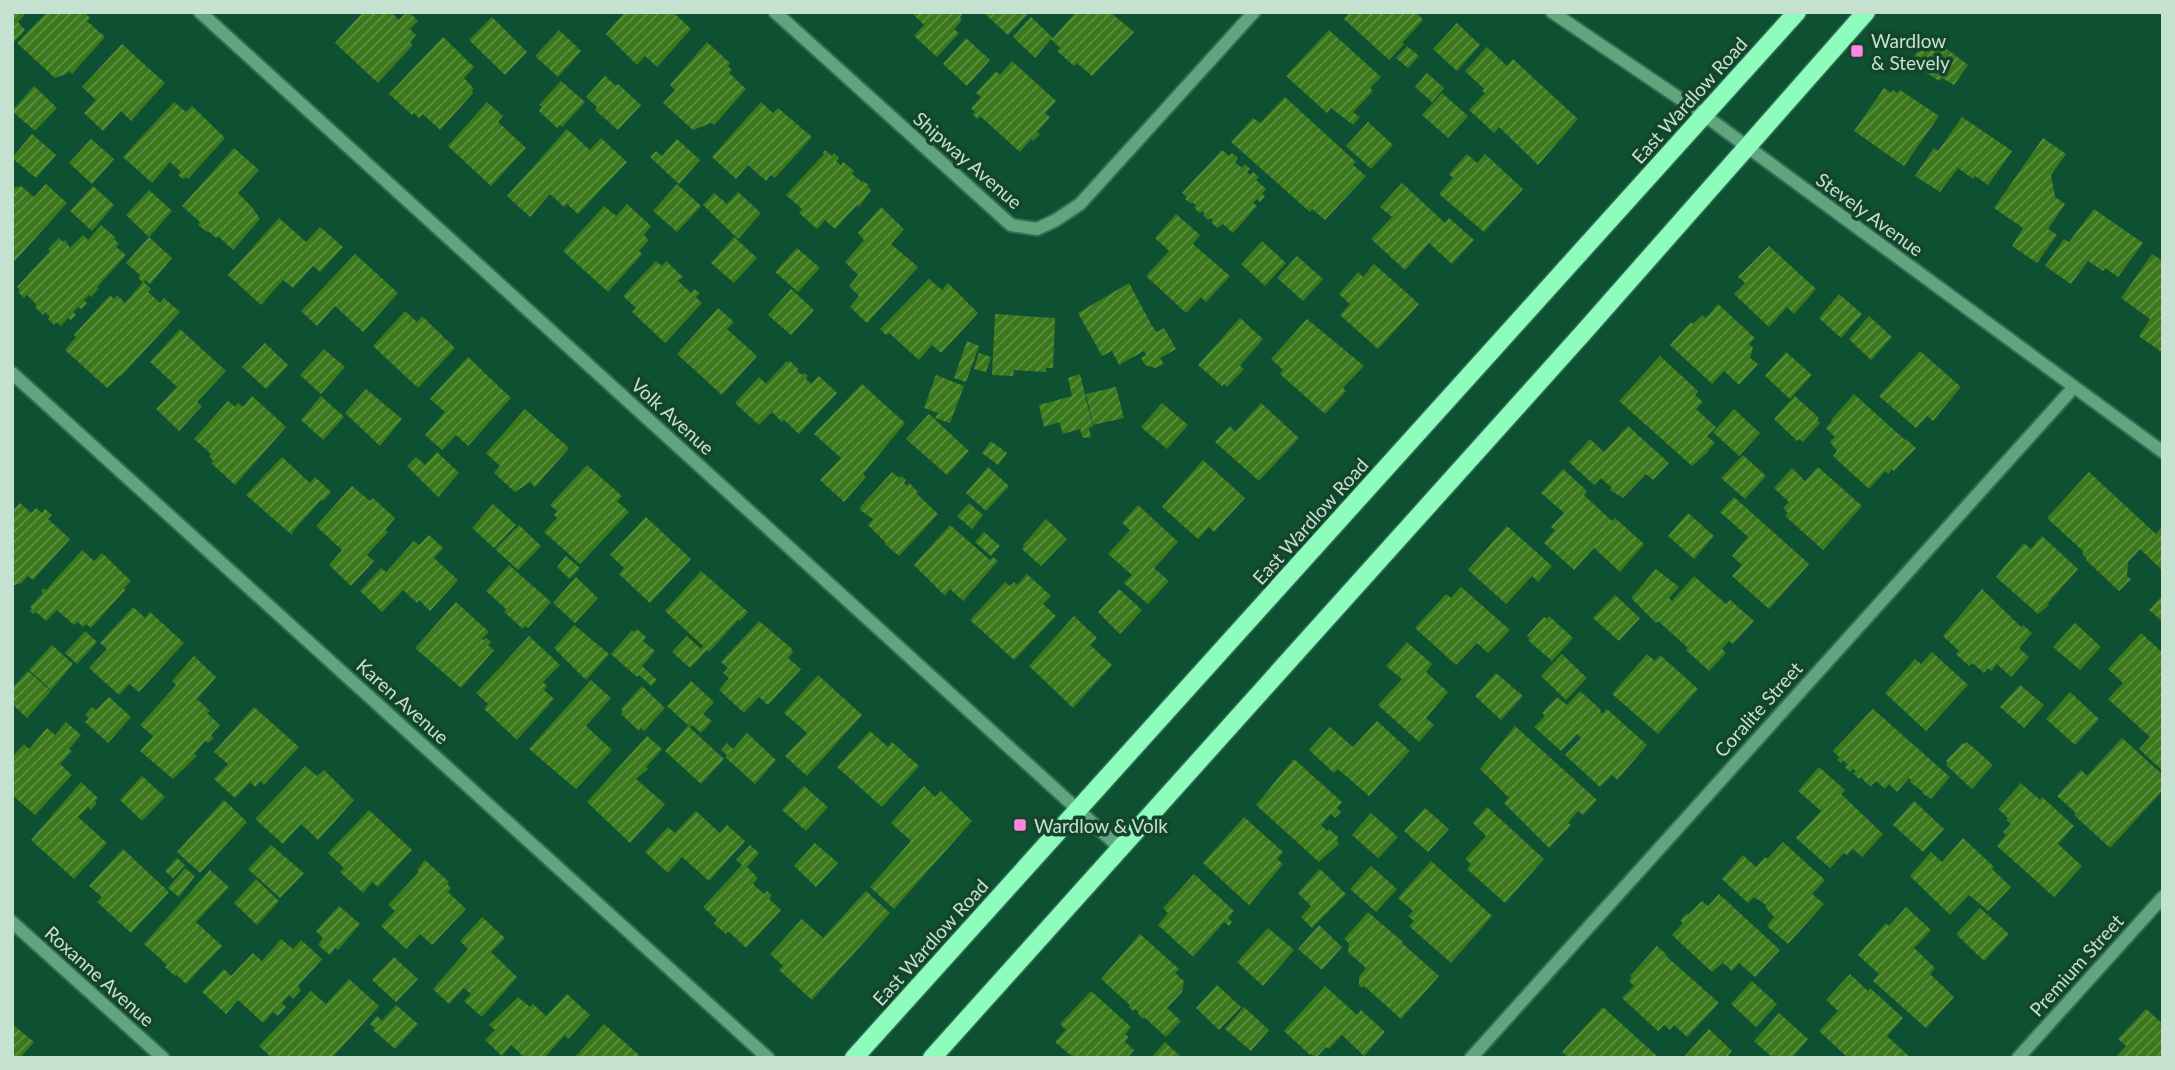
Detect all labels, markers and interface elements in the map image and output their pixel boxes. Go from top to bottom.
place label: Wardlow & Stevely [1871,29,1950,74]
street label: East Wardlow Road [1626,32,1752,168]
marker: Wardlow & Stevely [1849,43,1865,59]
street label: Shipway Avenue [909,107,1027,213]
street label: Stevely Avenue [1812,167,1928,261]
street label: Volk Avenue [627,373,719,459]
street label: East Wardlow Road [1247,453,1373,589]
street label: Karen Avenue [352,654,454,748]
street label: Coralite Street [1709,656,1807,761]
place label: Wardlow & Volk [1034,814,1168,837]
marker: Wardlow & Volk [1012,817,1028,833]
street label: East Wardlow Road [867,874,993,1010]
street label: Premium Street [2024,909,2128,1021]
street label: Roxanne Avenue [41,921,159,1031]

